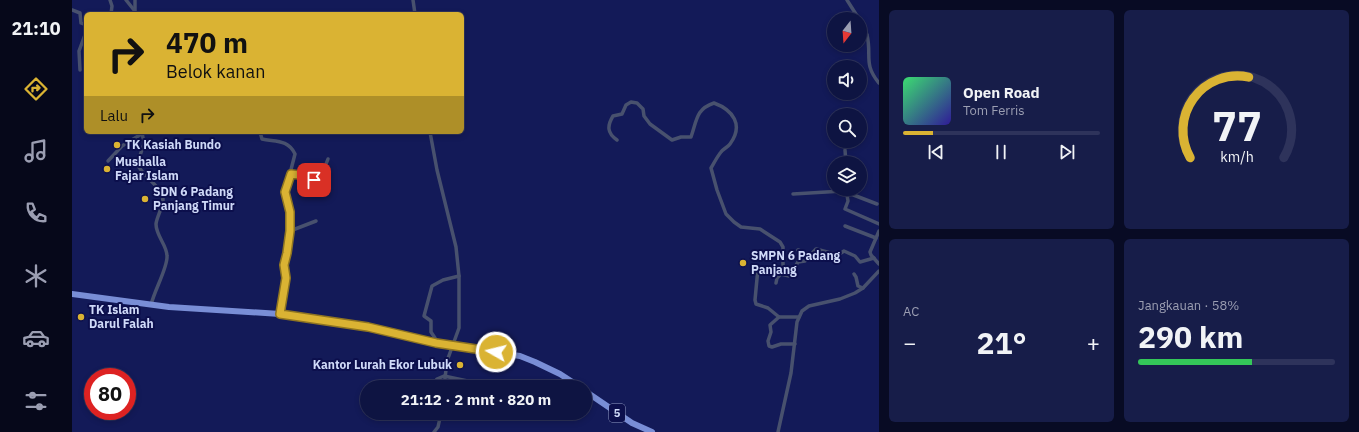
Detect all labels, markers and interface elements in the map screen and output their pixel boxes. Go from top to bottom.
north arrow [827,12,867,52]
map controls [827,12,867,196]
text: 21:10 [11,17,61,40]
text: 470 m [166,24,248,61]
icon: right [100,28,152,80]
text: Belok kanan [166,60,265,83]
button: sound [827,60,867,100]
icon: directions [22,75,50,103]
text: Open Road [963,83,1040,102]
text: 77 [1212,97,1261,151]
text: Tom Ferris [963,102,1025,119]
icon: right [136,104,158,126]
text: Lalu [100,106,128,125]
button: search [827,108,867,148]
icon: music [22,137,50,165]
place label: TK Kasiah Bundo [125,137,221,152]
marker: TK Kasiah Bundo [112,140,122,150]
icon: previous [925,141,947,163]
icon: pause [990,141,1012,163]
icon: next [1056,141,1078,163]
text: km/h [1220,146,1253,165]
place label: Mushalla Fajar Islam [115,154,179,183]
button: layers [827,156,867,196]
pin [297,163,331,197]
marker: Mushalla Fajar Islam [102,164,112,174]
icon: arrive [303,169,325,191]
place label: SDN 6 Padang Panjang Timur [153,184,235,213]
marker: SDN 6 Padang Panjang Timur [140,194,150,204]
icon: phone [22,199,50,227]
place label: SMPN 6 Padang Panjang [751,248,841,277]
marker: SMPN 6 Padang Panjang [738,258,748,268]
icon: climate [22,262,50,290]
text: Jangkauan · 58% [1138,297,1239,314]
place label: TK Islam Darul Falah [89,302,154,331]
text: AC [903,303,919,320]
marker: TK Islam Darul Falah [76,312,86,322]
text: 290 km [1138,317,1243,356]
text: 21° [976,323,1027,362]
icon: car [22,324,50,352]
text: − [903,328,916,357]
text: + [1087,328,1100,357]
position arrow [475,331,517,373]
place label: Kantor Lurah Ekor Lubuk [313,357,452,372]
marker: Kantor Lurah Ekor Lubuk [455,360,465,370]
speed limit sign: 80 [84,368,136,420]
icon: filters [22,387,50,415]
text: 21:12 · 2 mnt · 820 m [401,390,551,409]
road number: 5 [609,404,625,422]

